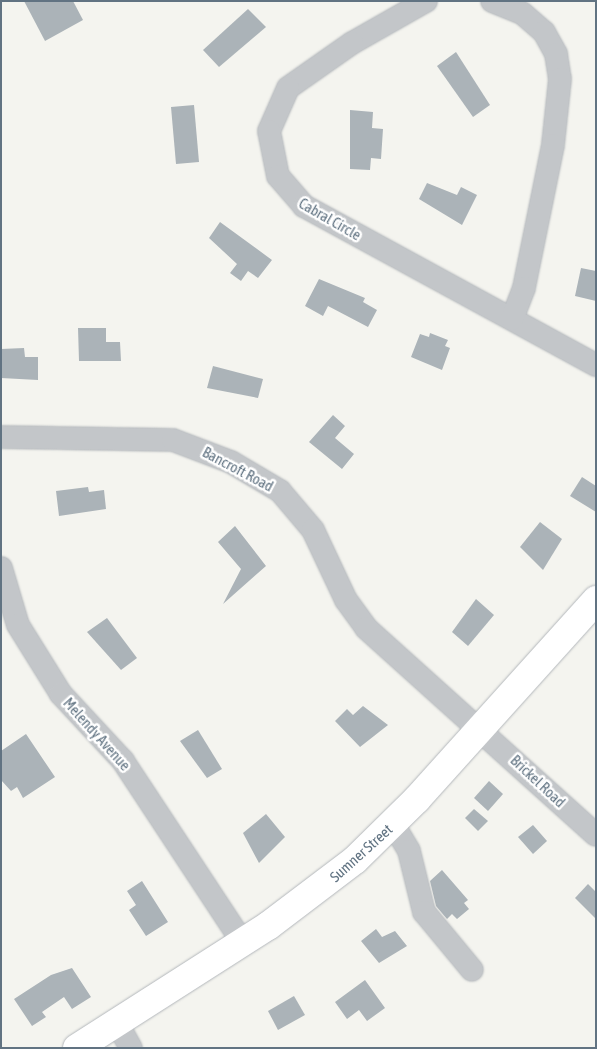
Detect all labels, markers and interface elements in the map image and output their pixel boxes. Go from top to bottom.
street label: Cabral Circle [296,194,364,244]
street label: Bancroft Road [200,443,276,495]
street label: Melendy Avenue [60,694,134,774]
street label: Brickel Road [507,751,569,811]
street label: Sumner Street [326,820,396,886]

